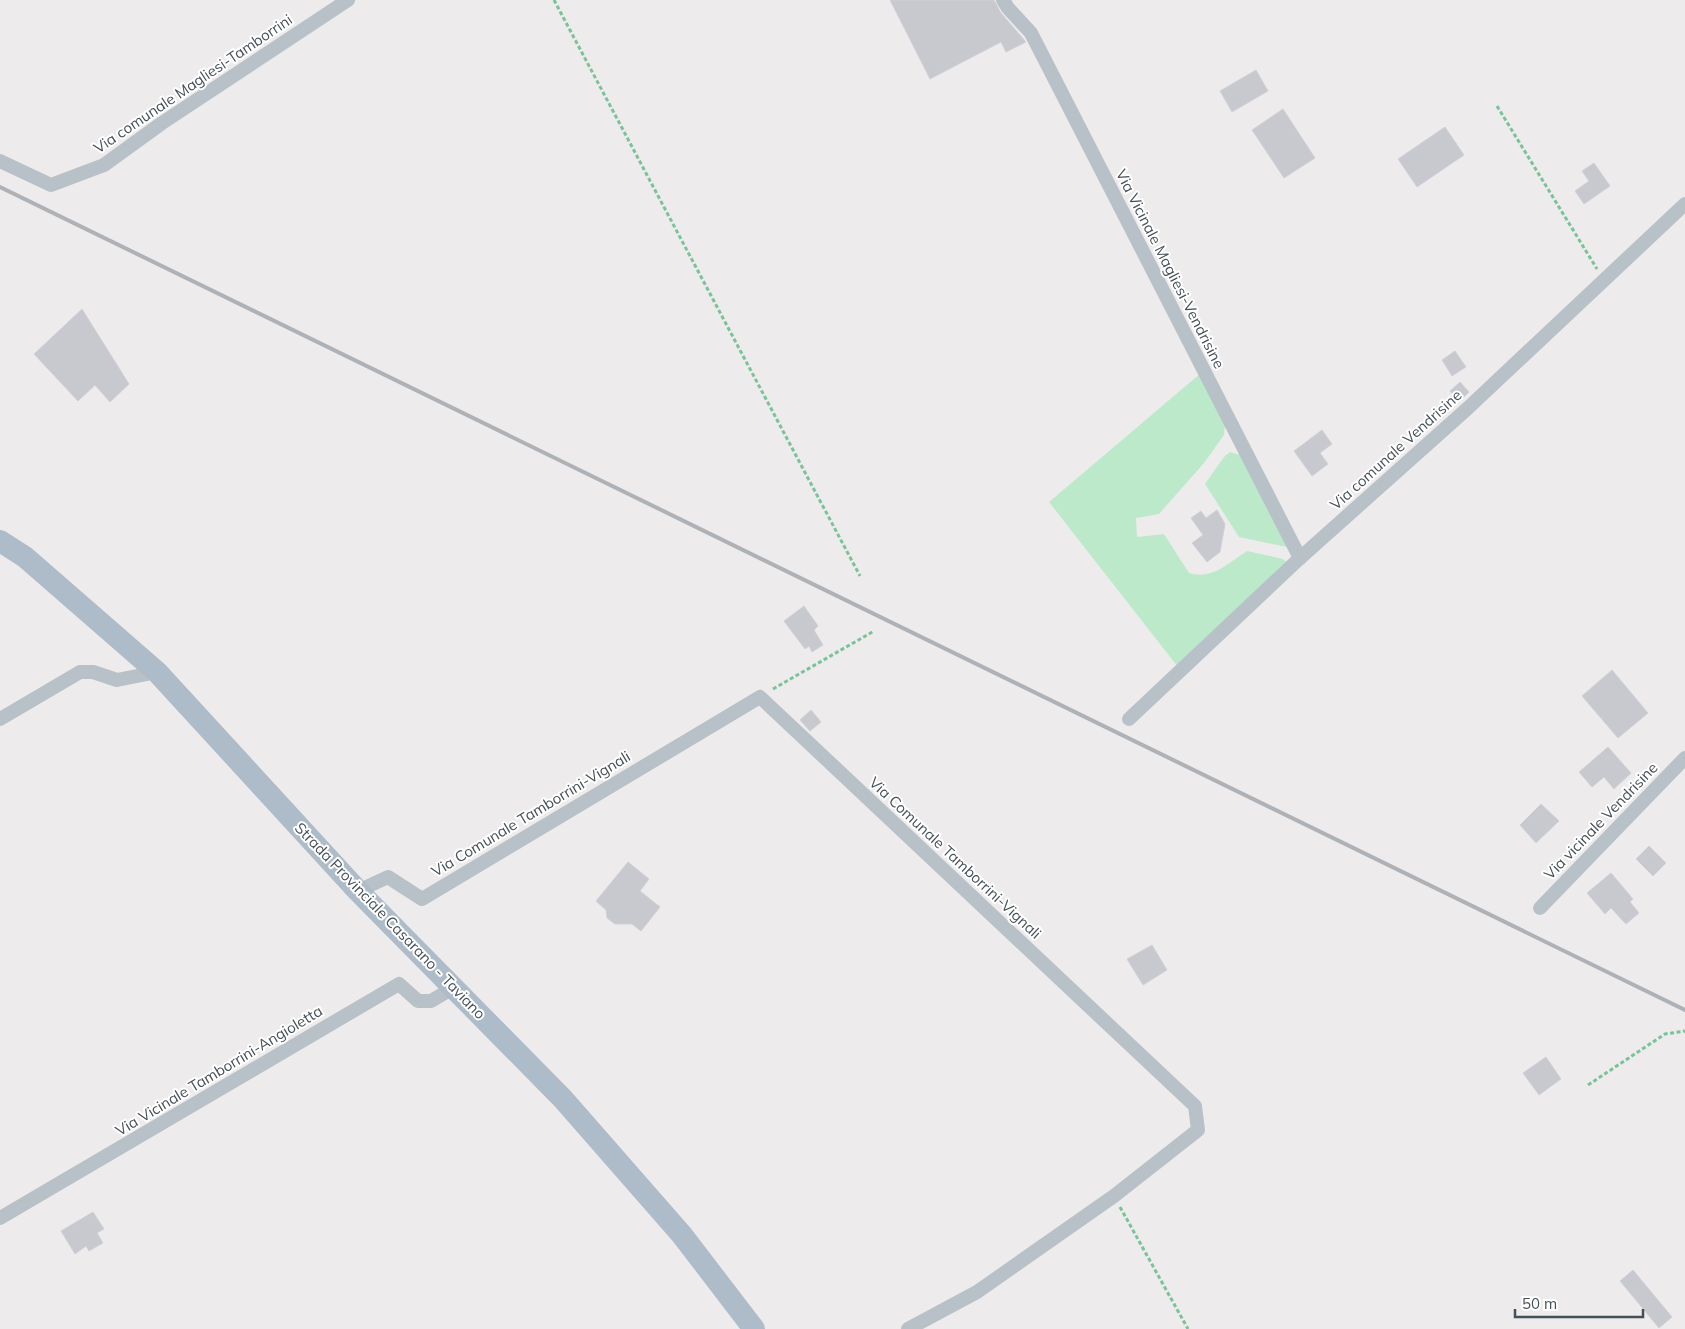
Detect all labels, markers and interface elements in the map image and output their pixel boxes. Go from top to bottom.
street label: Via comunale Magliesi-Tamborrini [90,10,296,157]
street label: Via Vicinale Magliesi-Vendrisine [1112,166,1229,371]
street label: Via comunale Vendrisine [1326,385,1465,514]
street label: Via Comunale Tamborrini-Vignali [428,747,634,881]
street label: Via vicinale Vendrisine [1540,758,1661,883]
street label: Via Comunale Tamborrini-Vignali [865,773,1045,943]
street label: Strada Provinciale Casarano - Taviano [291,818,490,1023]
street label: Via Vicinale Tamborrini-Angioletta [112,1001,326,1140]
scale bar [1515,1286,1642,1318]
text: 50 m [1522,1294,1557,1313]

